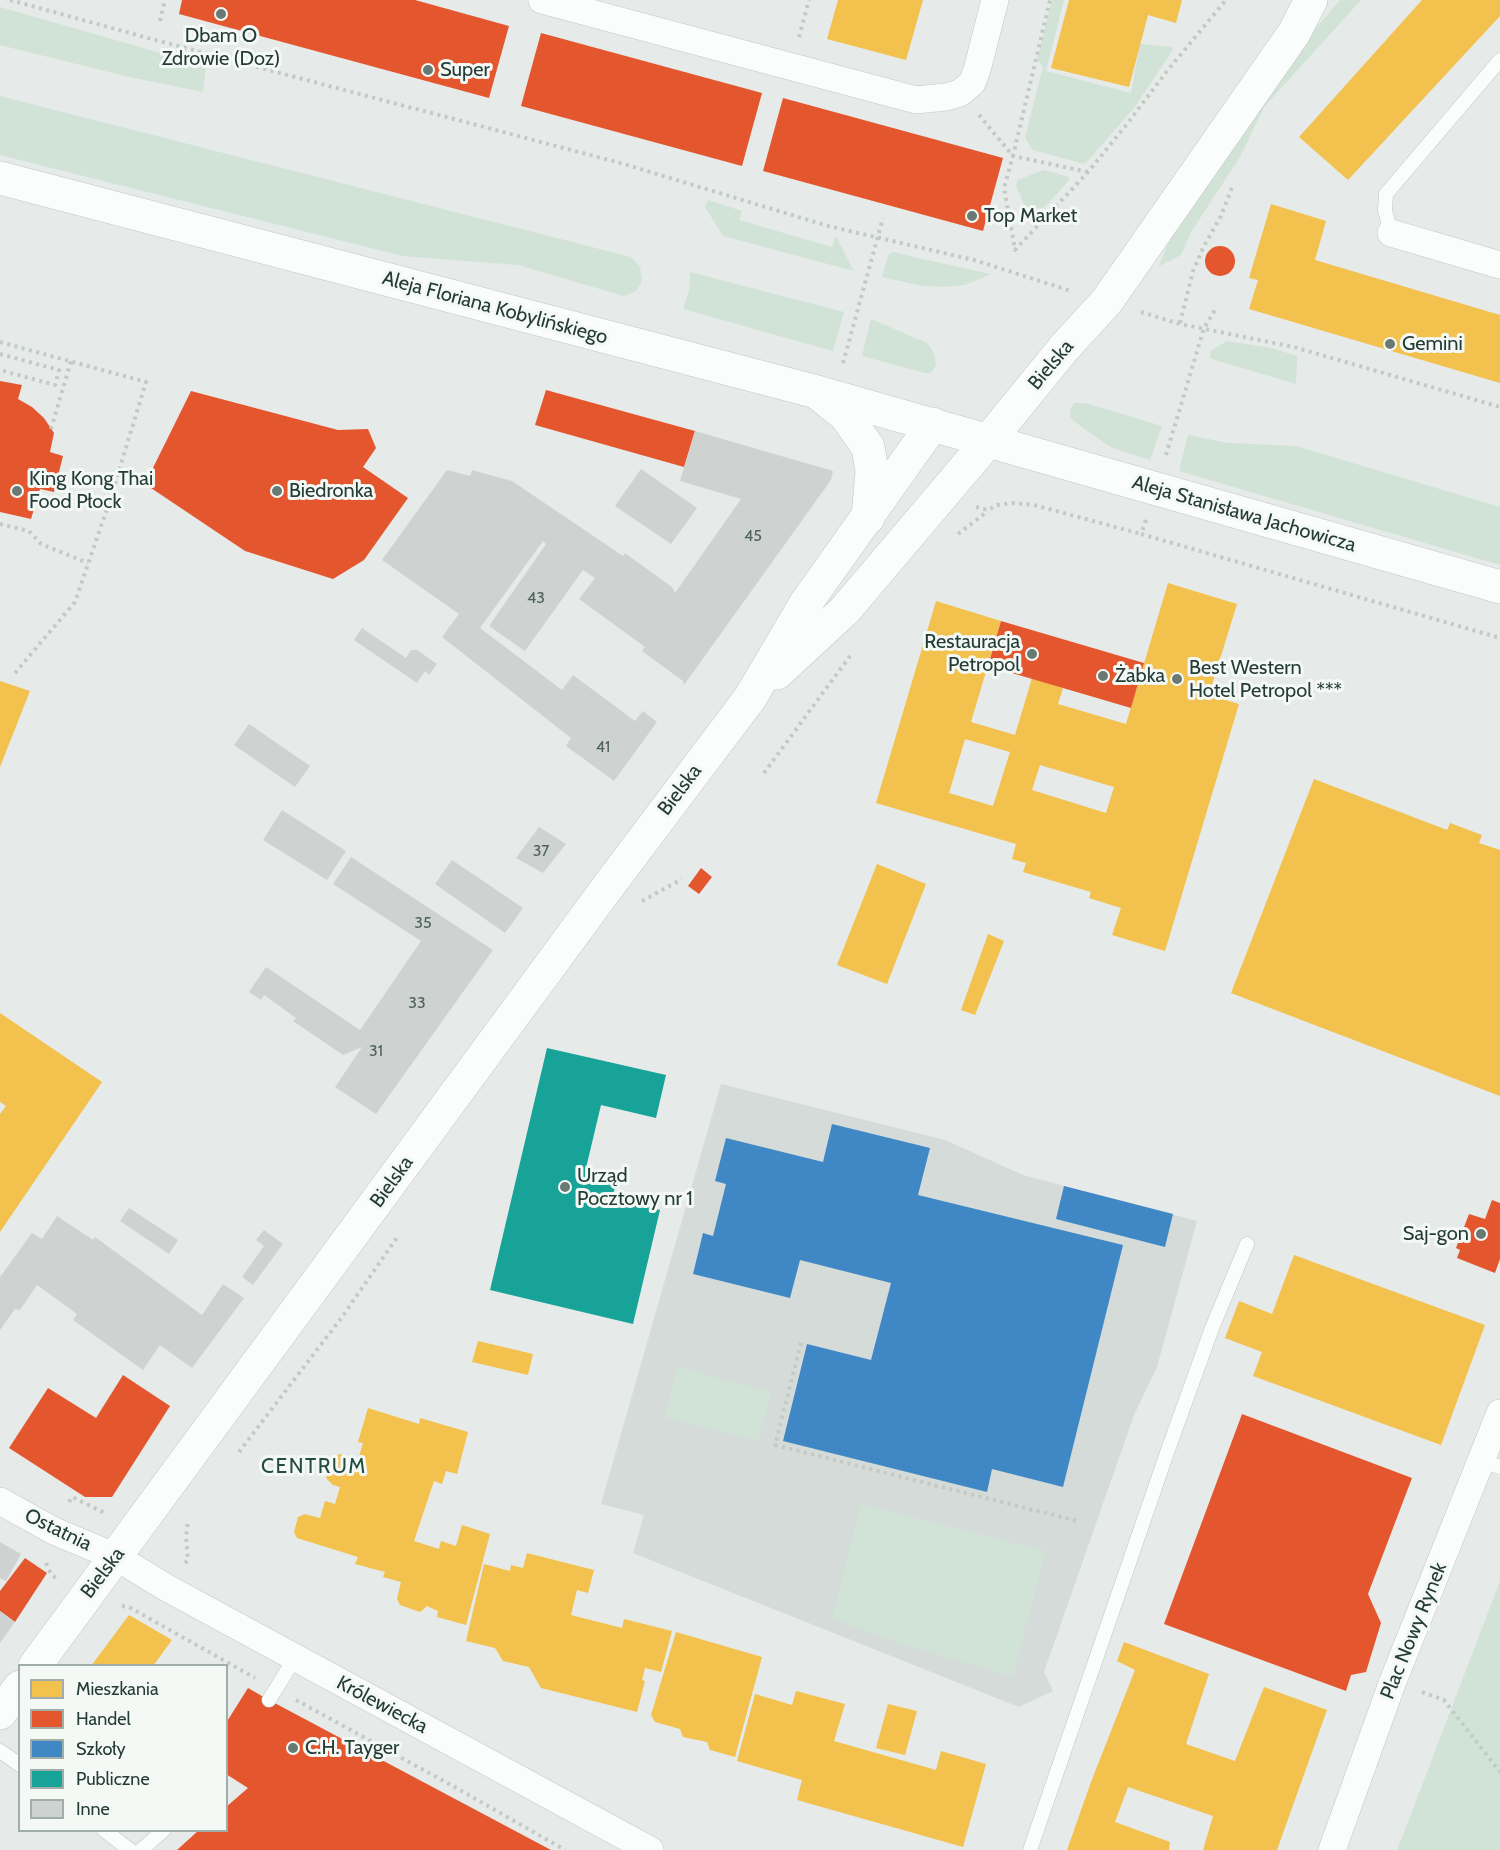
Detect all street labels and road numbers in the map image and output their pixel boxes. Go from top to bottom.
street label: Aleja Floriana Kobylińskiego [380,266,610,350]
street label: Bielska [1023,335,1079,395]
street label: Aleja Stanisława Jachowicza [1129,471,1359,557]
street label: Bielska [653,760,707,820]
street label: Bielska [365,1152,419,1212]
street label: Ostatnia [21,1504,95,1556]
street label: Bielska [76,1543,130,1603]
street label: Plac Nowy Rynek [1376,1559,1452,1703]
street label: Królewiecka [332,1671,432,1739]

